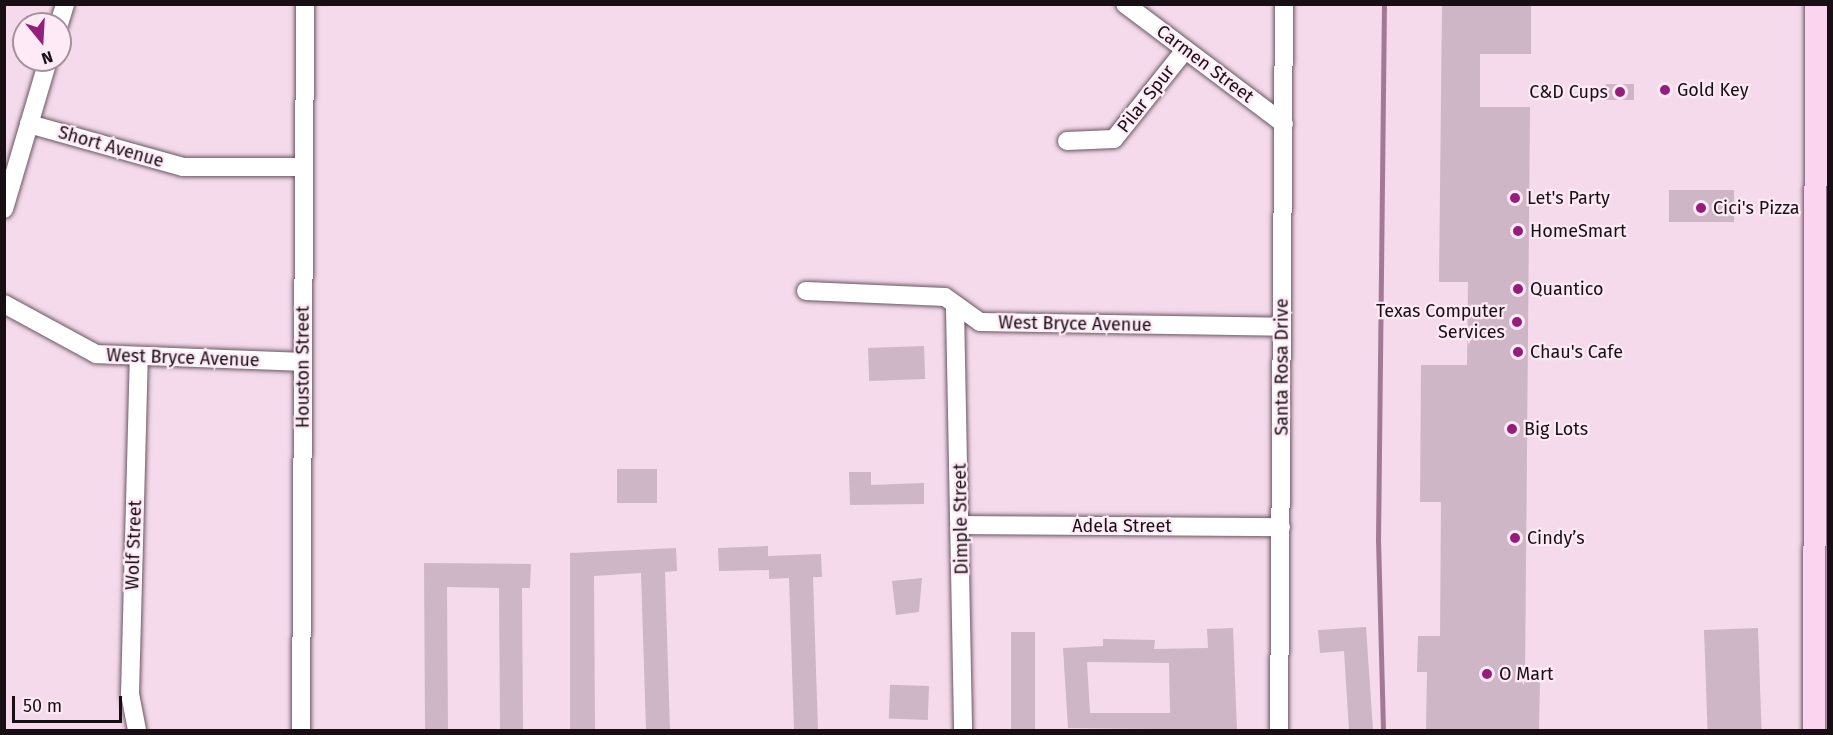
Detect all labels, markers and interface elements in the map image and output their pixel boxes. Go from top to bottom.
north arrow [12,12,72,72]
street label: Carmen Street [1152,20,1258,108]
text: N [39,47,55,68]
street label: Pilar Spur [1113,61,1179,137]
place label: Gold Key [1677,79,1749,101]
place label: C&D Cups [1529,81,1608,103]
marker: Gold Key [1658,83,1672,97]
marker: C&D Cups [1613,85,1627,99]
street label: Short Avenue [56,122,166,172]
place label: Let's Party [1527,187,1610,209]
marker: Let's Party [1508,191,1522,205]
place label: Cici's Pizza [1713,197,1800,219]
marker: Cici's Pizza [1694,201,1708,215]
place label: HomeSmart [1530,220,1626,242]
marker: HomeSmart [1511,224,1525,238]
place label: Quantico [1530,278,1604,300]
marker: Quantico [1511,282,1525,296]
street label: Santa Rosa Drive [1271,298,1293,436]
place label: Texas Computer Services [1376,301,1505,344]
street label: Houston Street [292,306,314,428]
street label: West Bryce Avenue [998,312,1152,336]
marker: Texas Computer Services [1510,315,1524,329]
place label: Chau's Cafe [1530,341,1623,363]
street label: West Bryce Avenue [106,345,260,371]
marker: Chau's Cafe [1511,345,1525,359]
place label: Big Lots [1524,418,1588,440]
marker: Big Lots [1505,422,1519,436]
street label: Dimple Street [949,463,973,575]
street label: Wolf Street [122,500,146,590]
street label: Adela Street [1072,515,1172,537]
place label: Cindy’s [1527,527,1585,549]
marker: Cindy’s [1508,531,1522,545]
place label: O Mart [1499,663,1553,685]
marker: O Mart [1480,667,1494,681]
scale bar [15,684,124,722]
text: 50 m [23,695,62,717]

